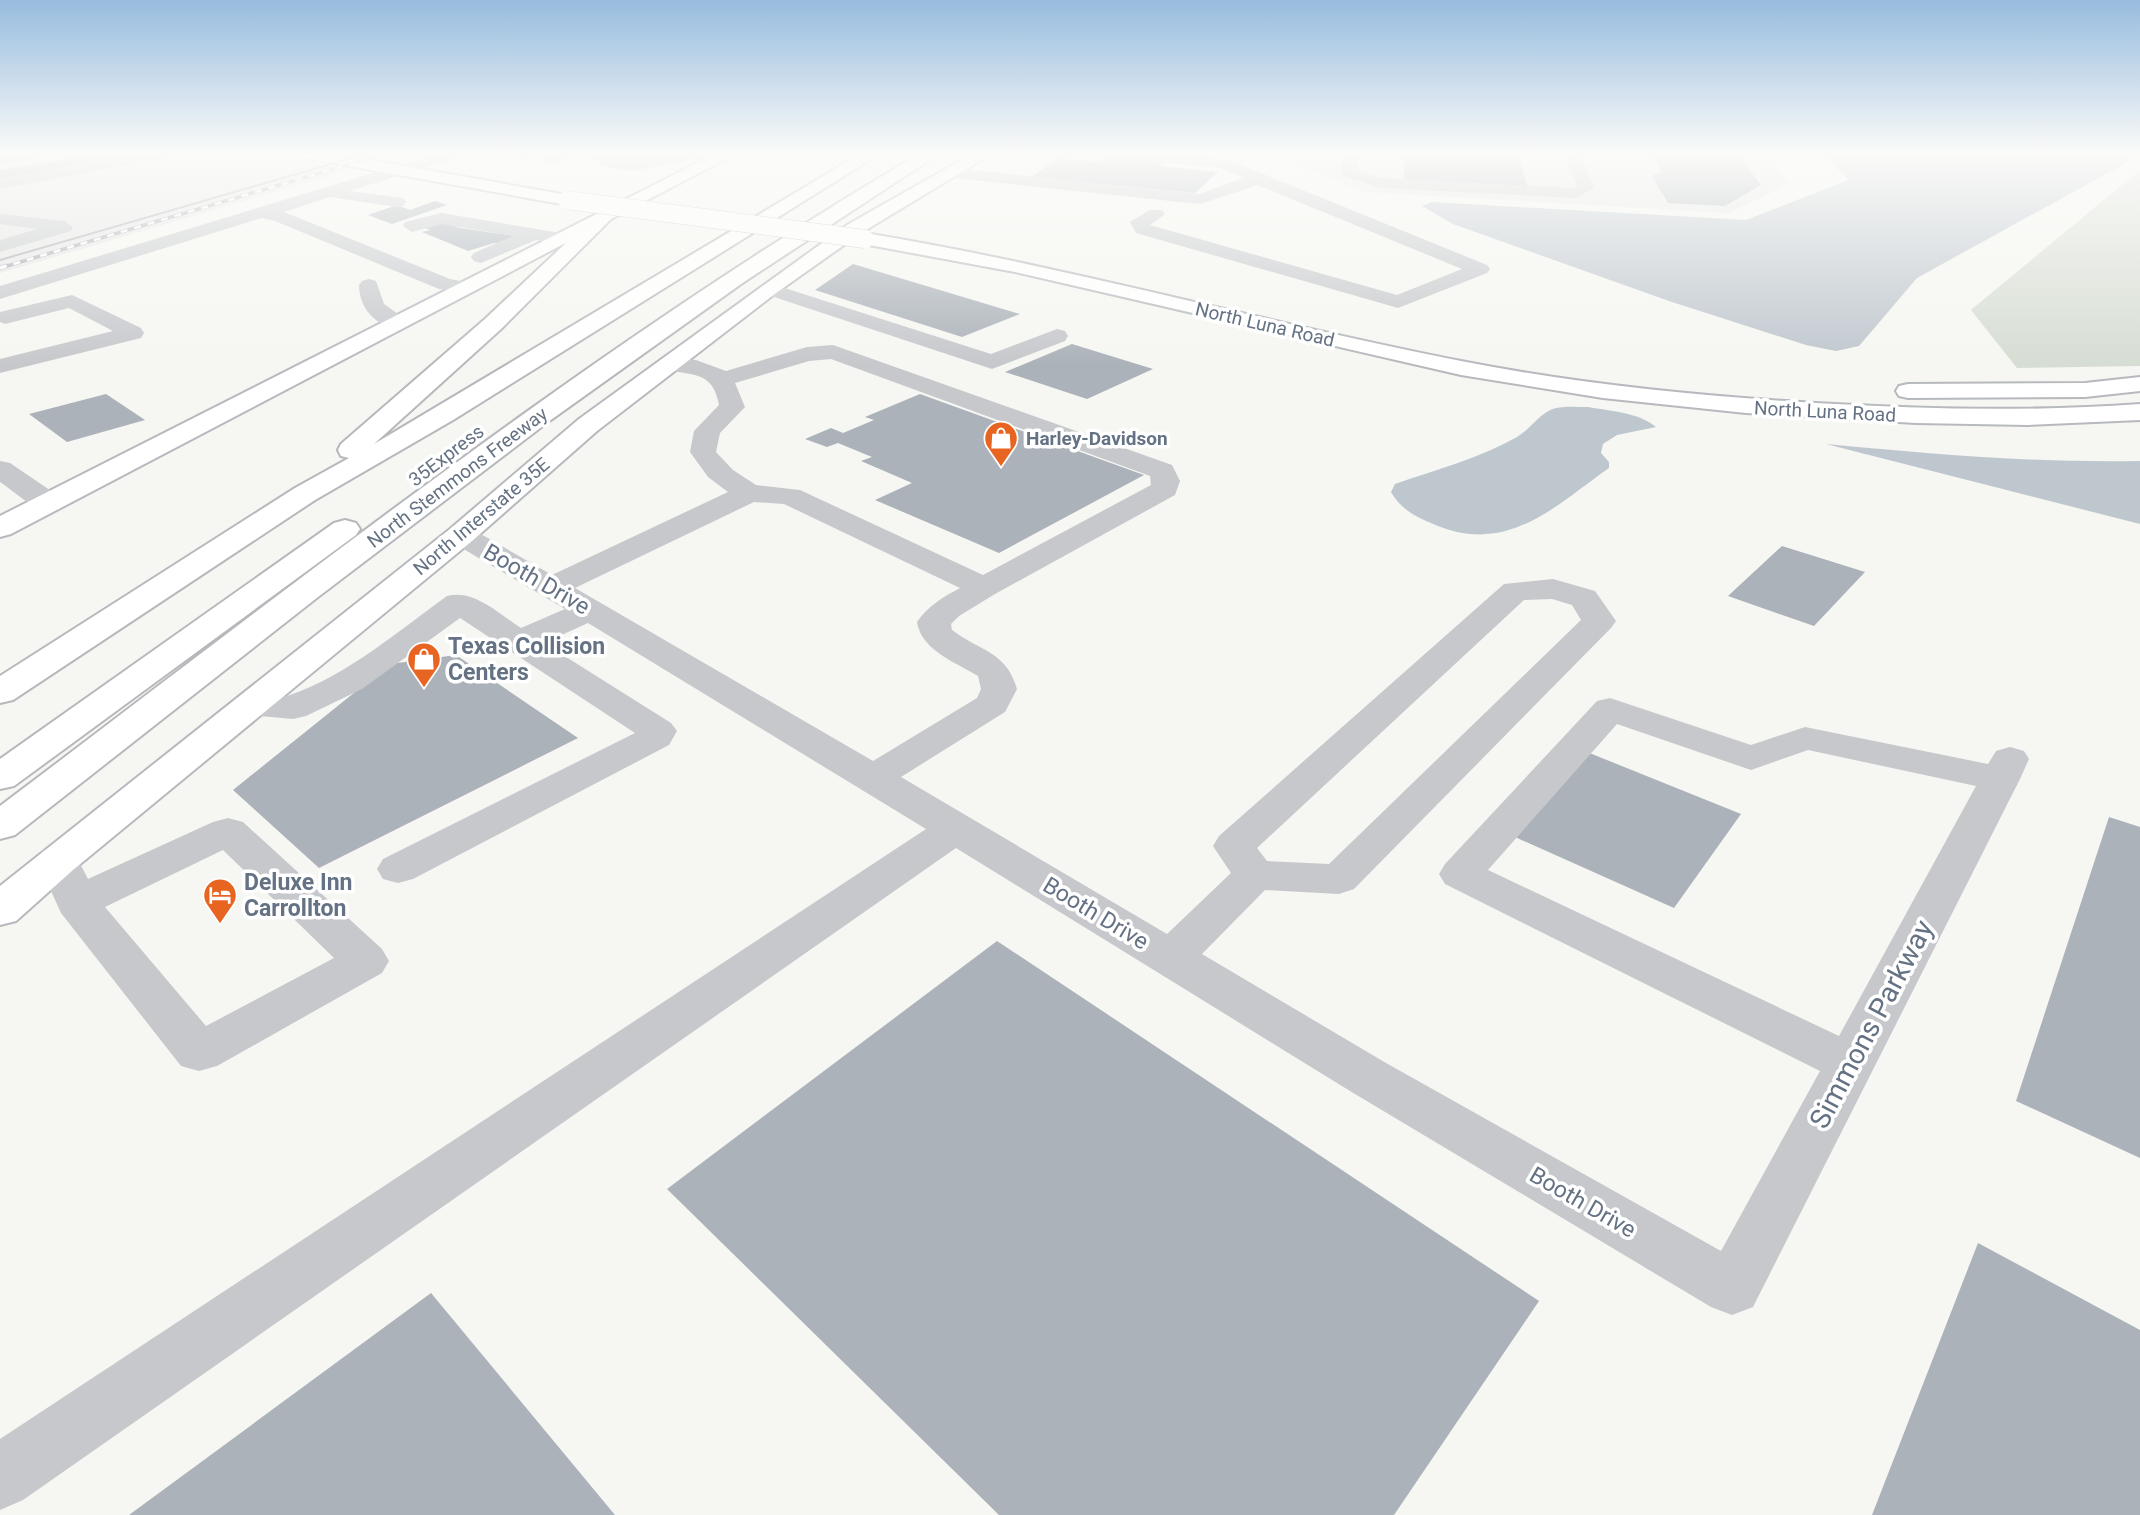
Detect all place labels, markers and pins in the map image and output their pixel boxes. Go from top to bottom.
shop icon: Harley-Davidson [982,419,1020,468]
place label: Harley-Davidson [1026,427,1168,450]
place label: Texas Collision Centers [448,633,605,686]
shop icon: Texas Collision Centers [405,640,443,689]
place label: Deluxe Inn Carrollton [244,869,352,922]
hotel icon: Deluxe Inn Carrollton [201,876,239,925]

